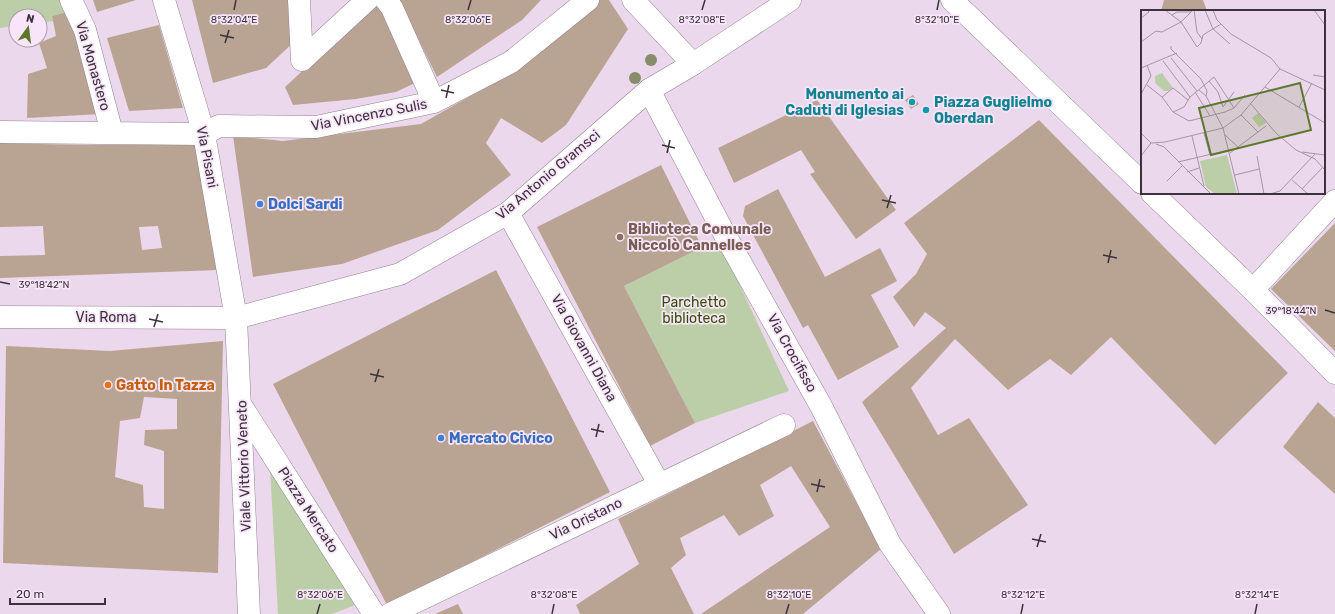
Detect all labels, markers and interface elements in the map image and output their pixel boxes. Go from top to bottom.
north arrow [8,8,48,48]
inset map [1141,10,1325,194]
text: N [25,12,36,26]
text: 8°32'04"E [211,14,257,26]
text: 8°32'06"E [445,14,491,26]
text: 8°32'08"E [679,14,725,26]
text: 8°32'10"E [915,14,959,26]
street label: Via Monastero [72,19,114,113]
place label: Monumento ai Caduti di Iglesias [785,86,904,119]
place label: Piazza Guglielmo Oberdan [934,94,1052,127]
street label: Via Vincenzo Sulis [310,95,428,135]
marker: Monumento ai Caduti di Iglesias [907,97,917,107]
marker: Piazza Guglielmo Oberdan [921,105,931,115]
street label: Via Pisani [193,125,221,189]
street label: Via Antonio Gramsci [492,126,604,224]
place label: Dolci Sardi [268,196,343,213]
marker: Dolci Sardi [255,199,265,209]
place label: Biblioteca Comunale Niccolò Cannelles [628,221,771,254]
marker: Biblioteca Comunale Niccolò Cannelles [615,232,625,242]
text: 39°18'42"N [19,279,69,291]
street label: Via Giovanni Diana [547,291,621,405]
park label: Parchetto biblioteca [662,294,726,327]
text: 39°18'44"N [1265,305,1317,317]
street label: Via Roma [76,309,136,326]
street label: Via Crocifisso [763,311,821,395]
place label: Gatto In Tazza [116,377,215,394]
marker: Gatto In Tazza [103,380,113,390]
street label: Viale Vittorio Veneto [233,400,255,532]
place label: Mercato Civico [449,430,553,447]
marker: Mercato Civico [436,433,446,443]
street label: Piazza Mercato [274,464,342,556]
street label: Via Oristano [547,494,625,544]
scale bar [10,580,105,606]
text: 20 m [16,587,44,601]
text: 8°32'06"E [297,589,343,601]
text: 8°32'08"E [531,589,577,601]
text: 8°32'10"E [767,589,811,601]
text: 8°32'12"E [1001,589,1045,601]
text: 8°32'14"E [1235,589,1279,601]

